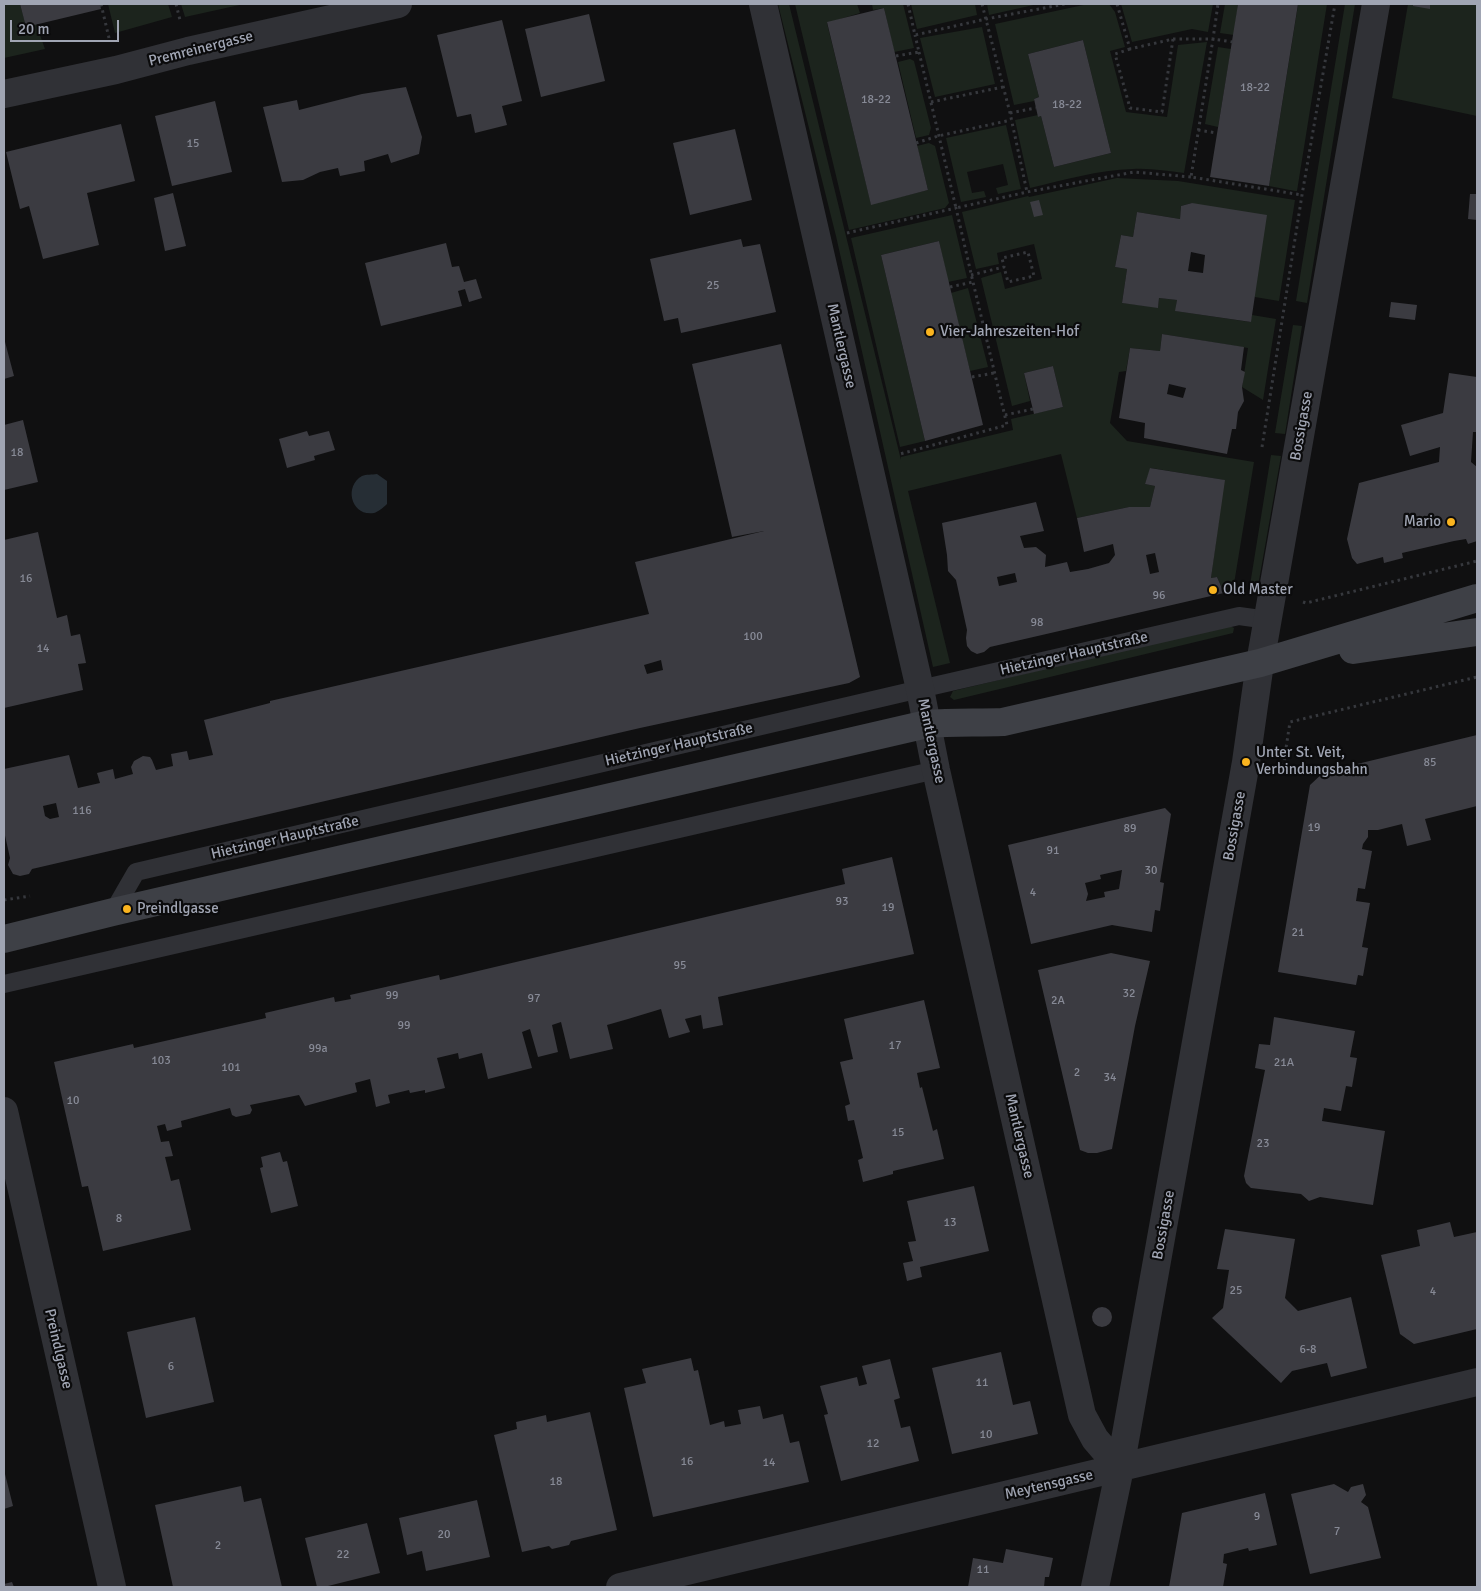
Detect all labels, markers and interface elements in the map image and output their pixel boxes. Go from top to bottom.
scale bar [12,10,121,42]
text: 20 m [18,20,49,38]
street label: Premreinergasse [147,27,255,71]
house number: 18-22 [1240,81,1270,95]
house number: 18-22 [861,93,891,107]
house number: 18-22 [1052,98,1082,112]
house number: 15 [187,137,199,151]
house number: 25 [707,279,719,293]
street label: Mantlergasse [823,302,859,390]
place label: Vier-Jahreszeiten-Hof [940,323,1079,341]
marker: Vier-Jahreszeiten-Hof [924,326,936,338]
street label: Bossigasse [1287,390,1317,462]
house number: 18 [11,446,23,460]
place label: Mario [1404,513,1441,531]
marker: Mario [1445,516,1457,528]
house number: 16 [20,572,32,586]
place label: Old Master [1223,581,1293,599]
marker: Old Master [1207,584,1219,596]
house number: 96 [1153,589,1165,603]
house number: 98 [1031,616,1043,630]
street label: Hietzinger Hauptstraße [998,628,1150,680]
house number: 100 [743,630,763,644]
house number: 14 [37,642,49,656]
street label: Mantlergasse [913,697,949,785]
street label: Hietzinger Hauptstraße [603,719,755,771]
place label: Unter St. Veit, Verbindungsbahn [1256,744,1368,779]
marker: Unter St. Veit, Verbindungsbahn [1240,756,1252,768]
house number: 85 [1424,756,1436,770]
street label: Bossigasse [1220,790,1250,862]
house number: 116 [72,804,92,818]
street label: Hietzinger Hauptstraße [209,812,361,864]
house number: 19 [1308,821,1320,835]
house number: 89 [1124,822,1136,836]
house number: 91 [1047,844,1059,858]
house number: 30 [1145,864,1157,878]
house number: 4 [1030,886,1036,900]
house number: 93 [836,895,848,909]
place label: Preindlgasse [137,900,219,918]
house number: 19 [882,901,894,915]
marker: Preindlgasse [121,903,133,915]
house number: 21 [1292,926,1304,940]
house number: 95 [674,959,686,973]
house number: 32 [1123,987,1135,1001]
house number: 99 [386,989,398,1003]
house number: 97 [528,992,540,1006]
house number: 2A [1051,994,1065,1008]
house number: 99 [398,1019,410,1033]
house number: 17 [889,1039,901,1053]
house number: 99a [308,1042,328,1056]
house number: 103 [151,1054,171,1068]
house number: 21A [1274,1056,1294,1070]
house number: 101 [221,1061,241,1075]
house number: 2 [1074,1066,1080,1080]
house number: 34 [1104,1071,1116,1085]
street label: Mantlergasse [1001,1092,1037,1180]
house number: 10 [67,1094,79,1108]
house number: 15 [892,1126,904,1140]
house number: 23 [1257,1137,1269,1151]
street label: Bossigasse [1149,1189,1179,1261]
house number: 8 [116,1212,122,1226]
house number: 13 [944,1216,956,1230]
house number: 25 [1230,1284,1242,1298]
house number: 4 [1430,1285,1436,1299]
street label: Preindlgasse [40,1307,76,1391]
house number: 6-8 [1299,1343,1317,1357]
house number: 6 [168,1360,174,1374]
house number: 11 [976,1376,988,1390]
house number: 10 [980,1428,992,1442]
house number: 12 [867,1437,879,1451]
house number: 16 [681,1455,693,1469]
house number: 14 [763,1456,775,1470]
street label: Meytensgasse [1003,1466,1095,1504]
house number: 18 [550,1475,562,1489]
house number: 9 [1254,1510,1260,1524]
house number: 7 [1334,1525,1340,1539]
house number: 20 [438,1528,450,1542]
house number: 2 [215,1539,221,1553]
house number: 22 [337,1548,349,1562]
house number: 11 [977,1563,989,1577]

